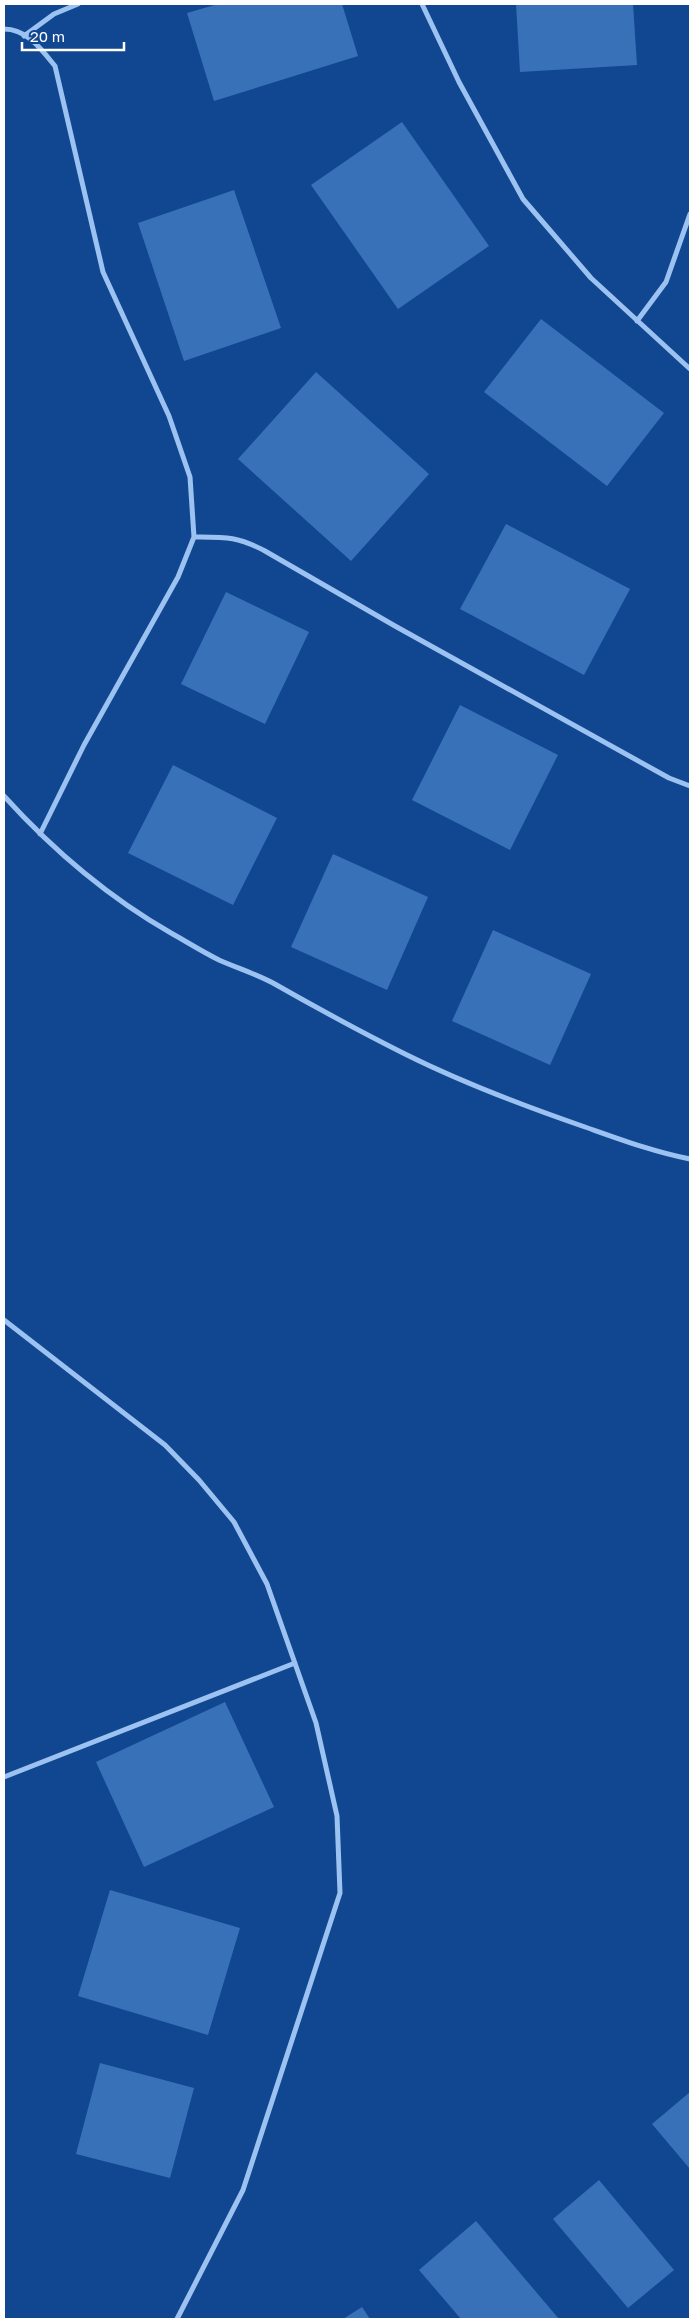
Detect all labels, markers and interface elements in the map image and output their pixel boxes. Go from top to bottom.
scale bar [22,20,125,52]
text: 20 m [30,27,65,45]

